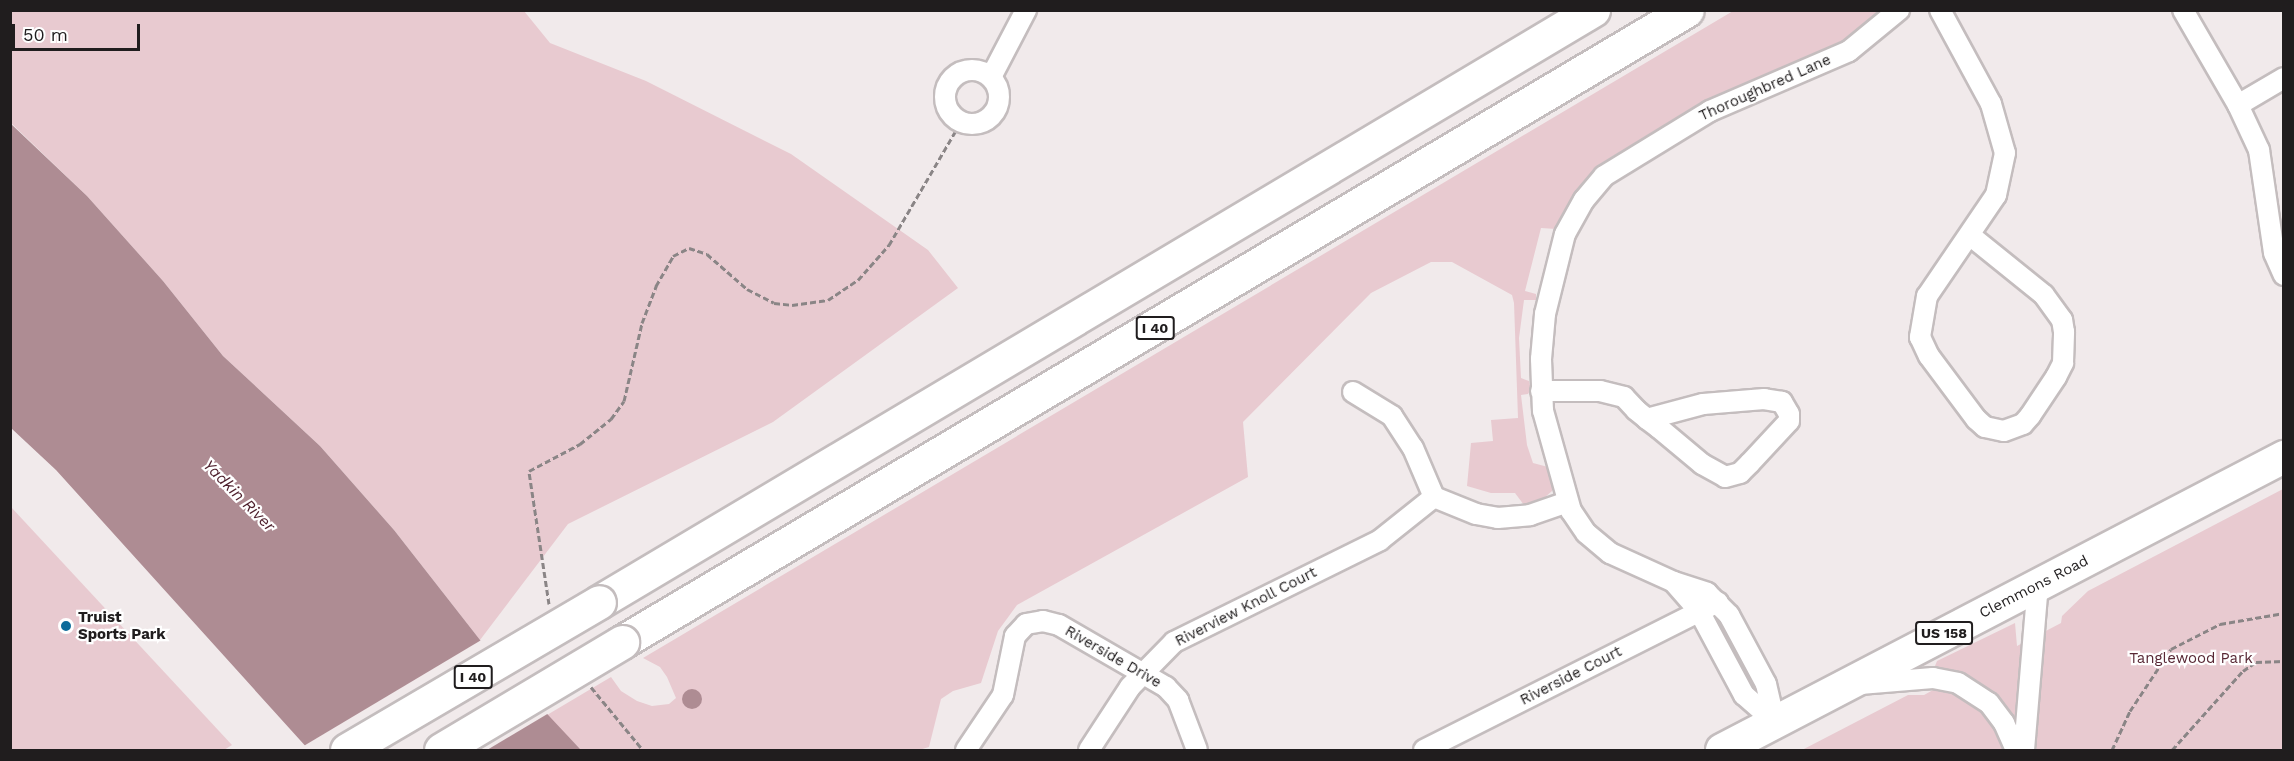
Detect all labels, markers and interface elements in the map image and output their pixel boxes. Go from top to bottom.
scale bar [15,12,142,50]
text: 50 m [23,24,68,45]
street label: Thoroughbred Lane [1696,51,1834,125]
road number: I 40 [1136,317,1174,339]
water label: Yadkin River [199,456,279,536]
street label: Clemmons Road [1976,552,2092,622]
street label: Riverview Knoll Court [1172,563,1320,651]
place label: Truist Sports Park [78,608,166,643]
marker: Truist Sports Park [59,619,73,633]
street label: Riverside Drive [1062,622,1164,692]
road number: US 158 [1914,622,1974,644]
street label: Riverside Court [1517,643,1625,709]
park label: Tanglewood Park [2129,650,2253,668]
road number: I 40 [454,666,492,688]

